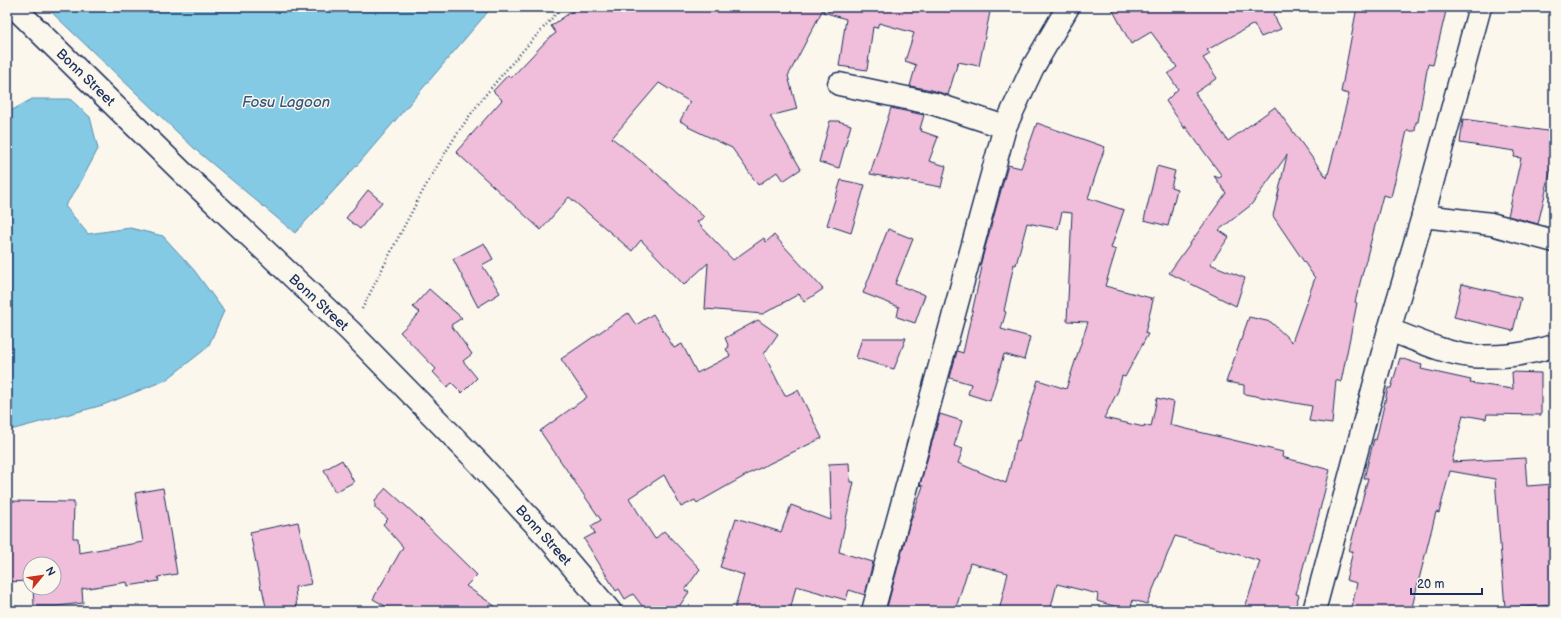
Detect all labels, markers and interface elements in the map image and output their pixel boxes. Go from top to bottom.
street label: Bonn Street [53,45,119,110]
water label: Fosu Lagoon [242,93,330,112]
street label: Bonn Street [285,270,352,335]
street label: Bonn Street [512,502,576,570]
north arrow [22,556,62,596]
text: N [43,565,58,578]
scale bar [1411,570,1482,596]
text: 20 m [1417,577,1444,592]

